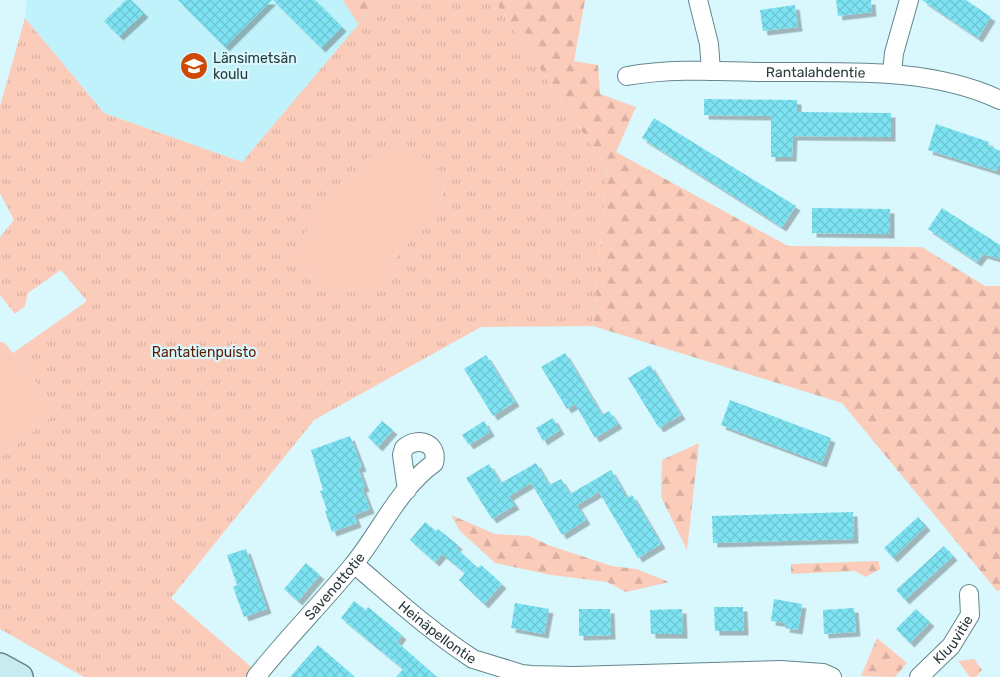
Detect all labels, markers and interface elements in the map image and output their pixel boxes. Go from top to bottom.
place label: Länsimetsän koulu [213,50,297,83]
school or university icon: Länsimetsän koulu [179,51,209,81]
street label: Rantalahdentie [766,64,866,81]
park label: Rantatienpuisto [152,344,256,361]
street label: Savenottotie [301,549,368,624]
street label: Heinäpellontie [395,597,480,668]
street label: Kluuvitie [929,612,976,667]

